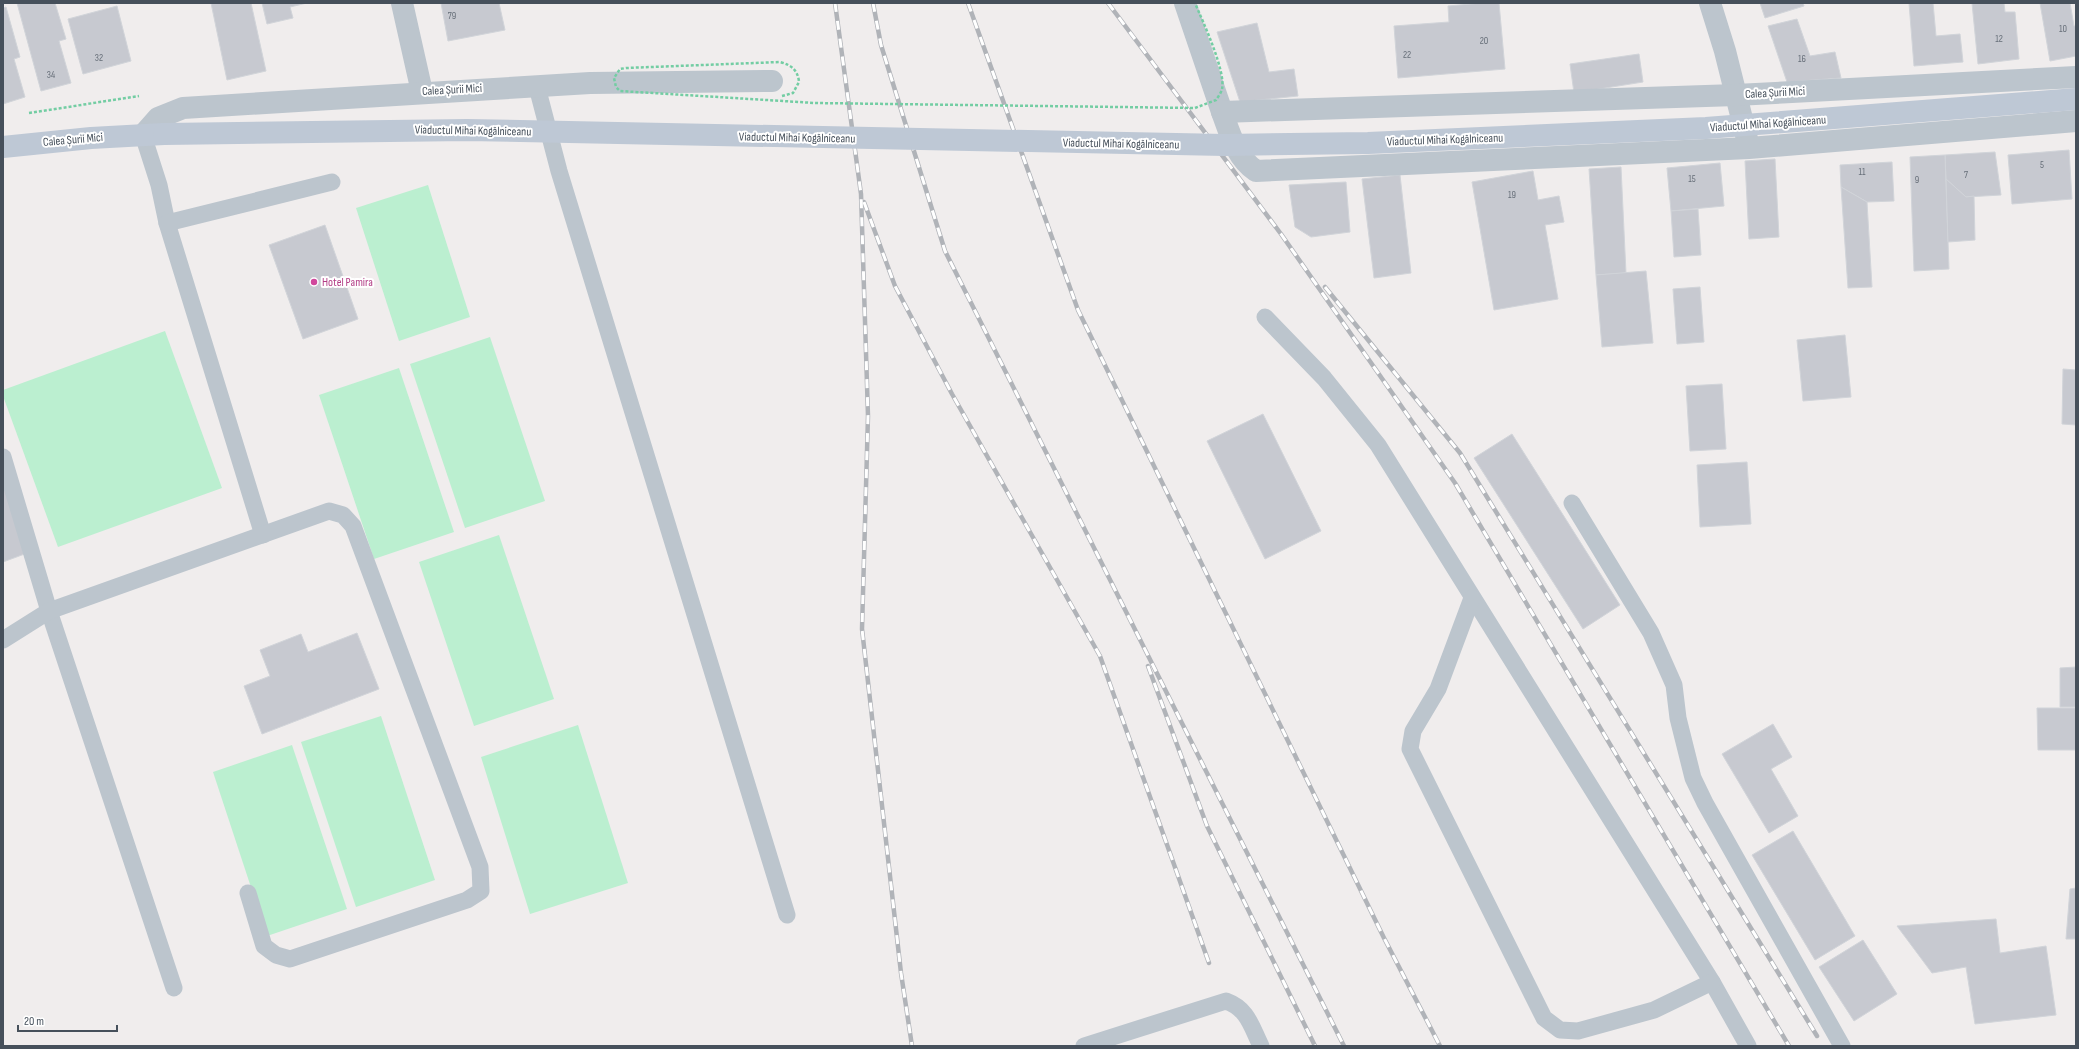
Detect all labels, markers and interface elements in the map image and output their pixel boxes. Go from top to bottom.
house number: 79 [448,10,456,22]
house number: 10 [2059,23,2067,35]
house number: 12 [1995,33,2003,45]
house number: 20 [1480,35,1488,47]
house number: 22 [1403,49,1411,61]
house number: 32 [95,52,103,64]
house number: 16 [1798,53,1806,65]
house number: 34 [47,69,55,81]
street label: Calea Șurii Mici [422,81,482,99]
street label: Calea Șurii Mici [1745,84,1805,102]
street label: Viaductul Mihai Kogălniceanu [1709,112,1827,136]
street label: Viaductul Mihai Kogălniceanu [415,122,531,140]
street label: Viaductul Mihai Kogălniceanu [739,129,855,147]
street label: Calea Șurii Mici [42,130,104,150]
street label: Viaductul Mihai Kogălniceanu [1387,130,1503,150]
street label: Viaductul Mihai Kogălniceanu [1063,135,1179,153]
house number: 5 [2040,159,2044,171]
house number: 11 [1859,166,1866,178]
house number: 7 [1964,169,1968,181]
house number: 15 [1688,173,1696,185]
house number: 9 [1915,174,1919,186]
house number: 19 [1508,189,1516,201]
place label: Hotel Pamira [322,275,373,290]
marker: Hotel Pamira [309,277,319,287]
scale bar [18,1007,117,1033]
text: 20 m [24,1014,44,1029]

